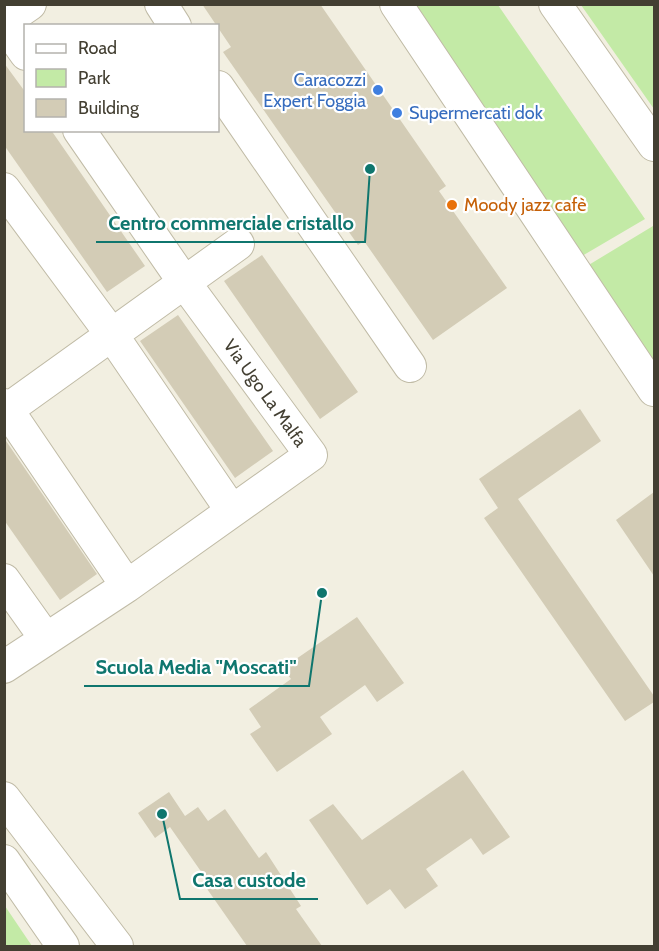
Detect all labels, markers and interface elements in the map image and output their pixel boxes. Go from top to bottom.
legend [24,24,219,132]
text: Road [78,37,117,59]
text: Park [78,67,111,89]
place label: Caracozzi Expert Foggia [263,69,366,112]
marker: Caracozzi Expert Foggia [371,83,385,97]
text: Building [78,97,140,119]
place label: Supermercati dok [409,102,544,124]
marker: Supermercati dok [390,106,404,120]
place label: Moody jazz cafè [464,194,587,216]
marker: Moody jazz cafè [445,198,459,212]
callout: Centro commerciale cristallo [96,204,365,242]
text: Centro commerciale cristallo [108,211,354,235]
street label: Via Ugo La Malfa [219,335,312,451]
callout: Scuola Media "Moscati" [84,648,309,686]
text: Scuola Media "Moscati" [95,655,297,679]
callout: Casa custode [180,861,318,899]
text: Casa custode [192,868,306,892]

